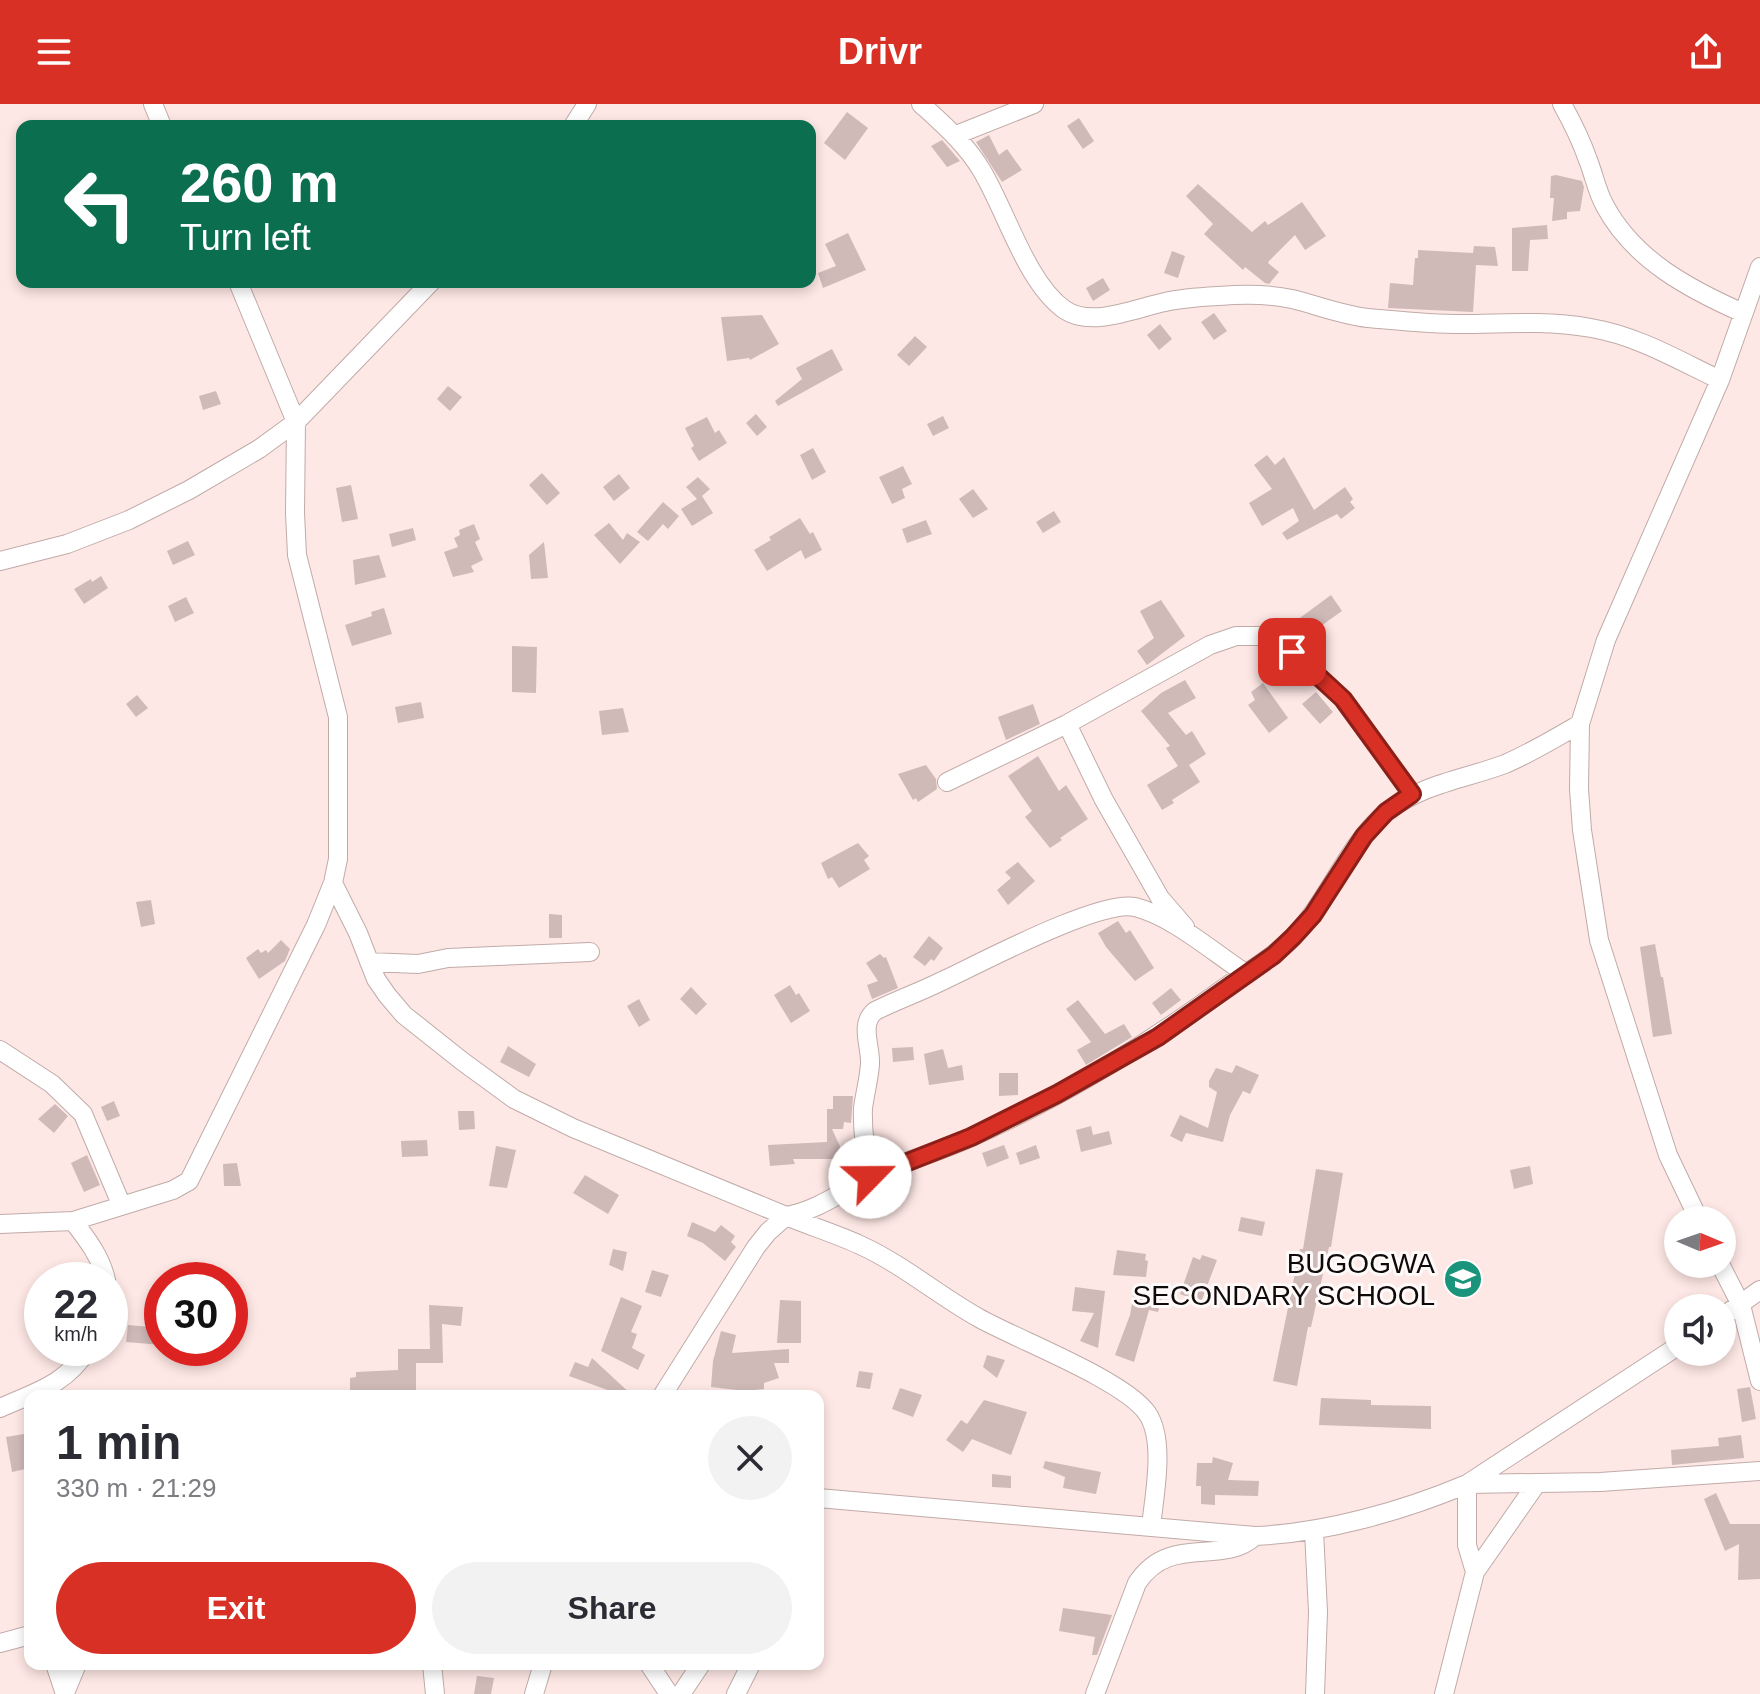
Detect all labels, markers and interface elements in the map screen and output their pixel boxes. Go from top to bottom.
icon: menu [32,30,76,74]
icon: share [1684,30,1728,74]
text: Drivr [838,31,922,72]
text: 260 m [180,151,339,214]
icon: left [48,152,152,256]
text: Turn left [180,217,311,258]
pin [1258,618,1326,686]
icon: arrive [1270,630,1314,674]
position arrow [828,1135,912,1219]
north arrow [1664,1206,1736,1278]
map controls [1664,1206,1736,1366]
place label: BUGOGWA SECONDARY SCHOOL [1133,1248,1435,1311]
school or university icon: BUGOGWA SECONDARY SCHOOL [1442,1258,1484,1300]
speed limit sign: 30 [144,1262,248,1366]
text: 22 [54,1282,98,1326]
button: sound [1664,1294,1736,1366]
text: km/h [54,1323,98,1345]
text: 1 min [56,1416,181,1469]
button: close [708,1416,792,1500]
text: 330 m · 21:29 [56,1473,216,1503]
button: Exit [56,1562,416,1654]
button: Share [432,1562,792,1654]

